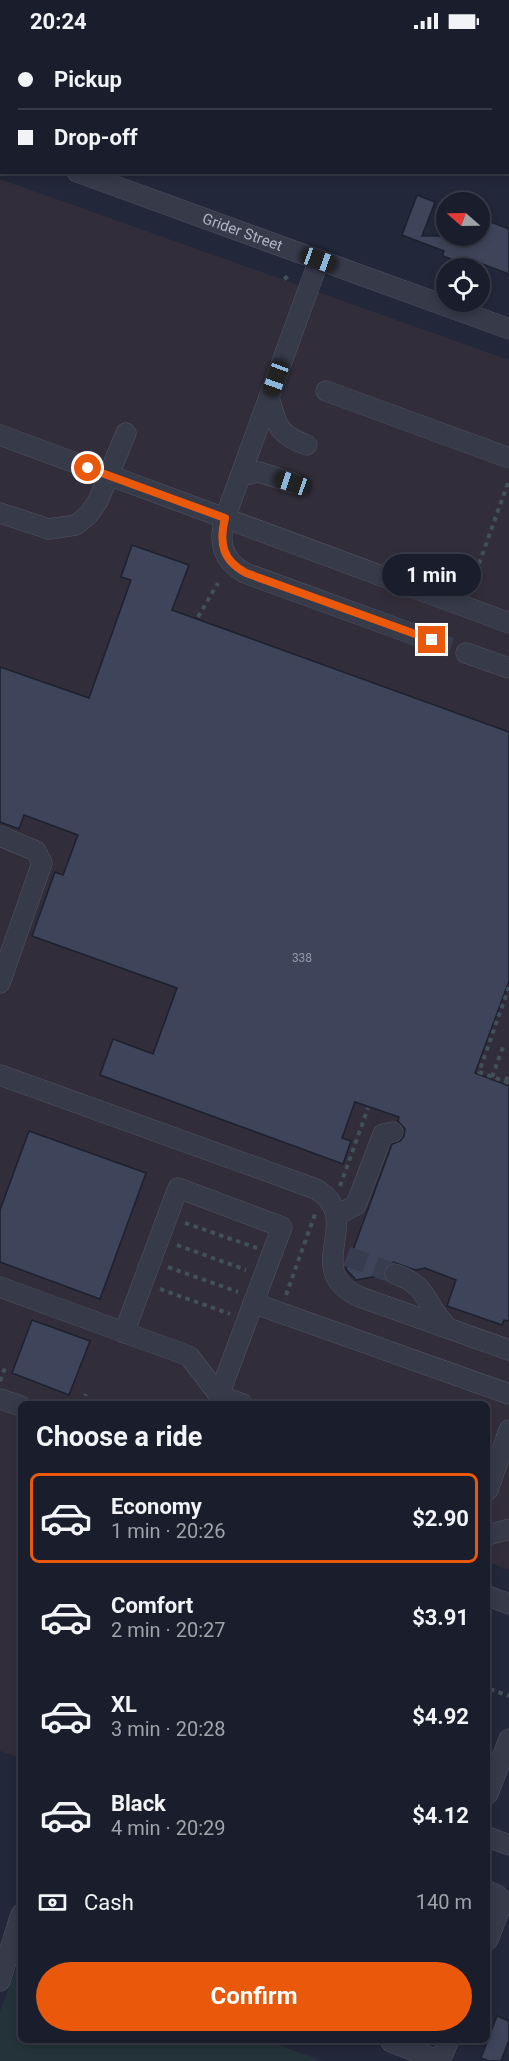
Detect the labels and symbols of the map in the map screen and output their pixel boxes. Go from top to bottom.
north arrow [436,192,490,246]
street label: Grider Street [200,209,285,255]
car [299,245,339,275]
car [261,358,291,398]
route start [74,454,101,481]
car [272,469,312,497]
callout: 1 min [382,553,482,595]
route end [418,626,445,653]
house number: 338 [292,951,312,965]

